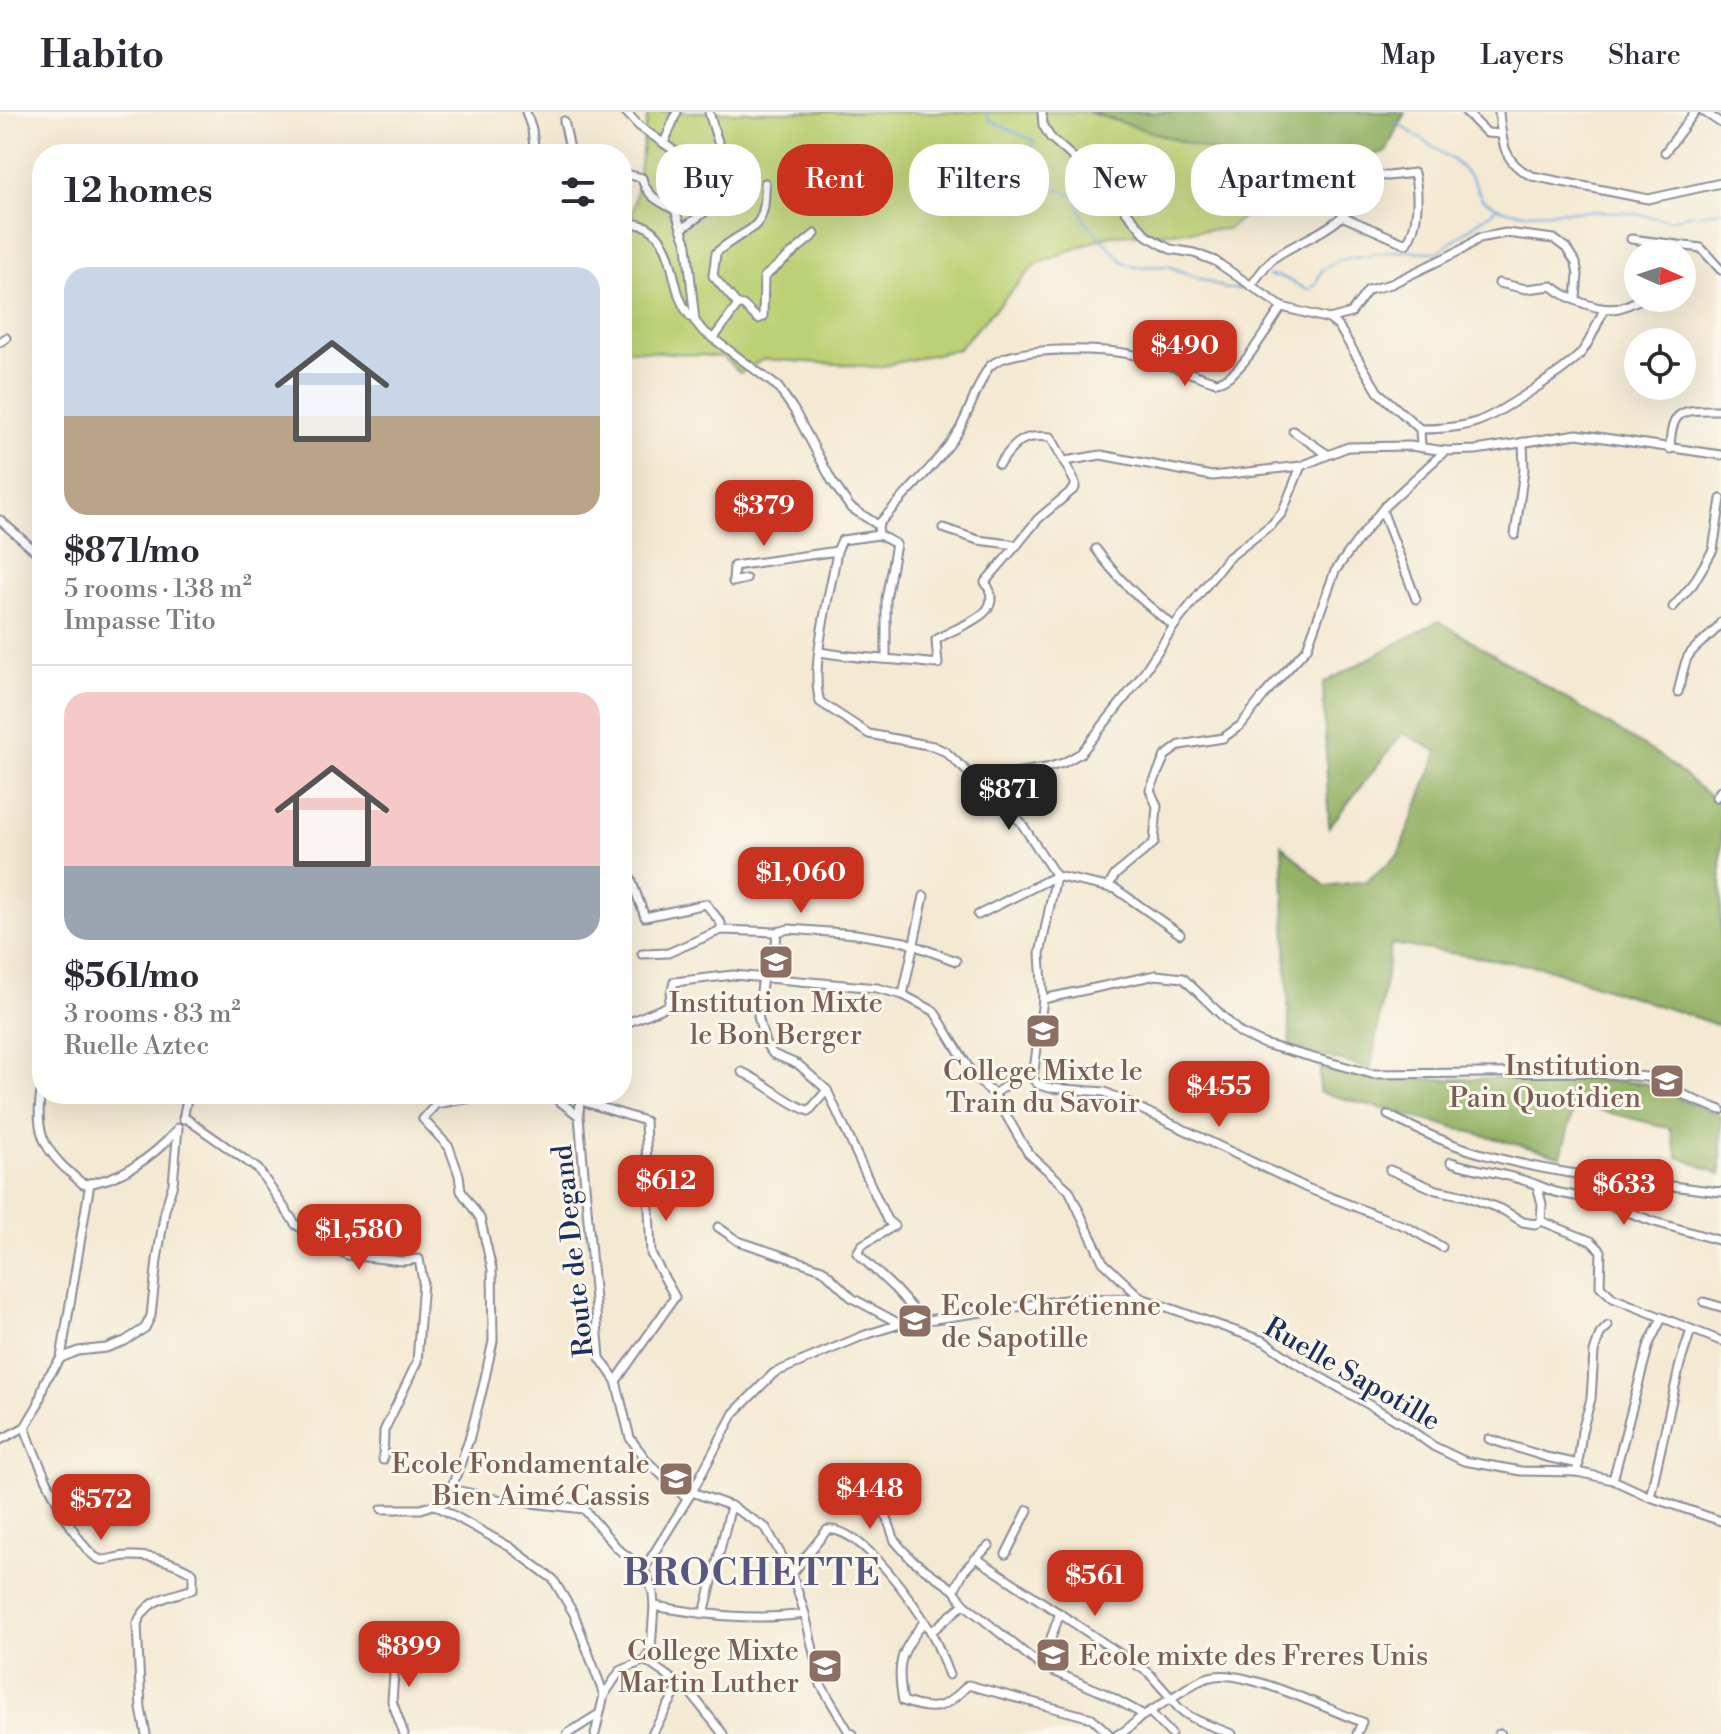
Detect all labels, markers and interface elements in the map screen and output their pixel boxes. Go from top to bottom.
text: Habito [40,32,164,79]
text: Map [1381,38,1436,73]
text: Layers [1480,38,1564,73]
text: Share [1608,38,1681,73]
chip: Buy [656,144,761,216]
chip: Rent [777,144,893,216]
chip: Filters [909,144,1049,216]
chip: New [1065,144,1175,216]
chip: Apartment [1191,144,1384,216]
icon: filters [556,170,600,214]
text: 12 homes [64,171,213,213]
north arrow [1624,240,1696,312]
map controls [1624,240,1696,400]
icon: home [260,319,404,463]
pin: $490 [1138,320,1232,388]
button: locate [1624,328,1696,400]
text: $490 [1151,330,1219,362]
pin: $379 [717,480,811,548]
text: $379 [733,490,795,522]
text: $871/mo [64,531,200,573]
text: 5 rooms · 138 m² [64,573,252,605]
text: Impasse Tito [64,605,216,637]
icon: home [260,744,404,888]
pin: $871 [962,764,1056,832]
text: $871 [979,774,1039,806]
pin: $1,060 [736,847,866,915]
text: $1,060 [756,857,846,889]
school or university icon: Institution Mixte le Bon Berger [757,943,795,981]
text: $561/mo [64,956,200,998]
place label: Institution Mixte le Bon Berger [669,986,883,1053]
text: 3 rooms · 83 m² [64,998,241,1030]
school or university icon: College Mixte le Train du Savoir [1024,1012,1062,1050]
text: Ruelle Aztec [64,1030,209,1062]
place label: Institution Pain Quotidien [1449,1049,1641,1116]
place label: College Mixte le Train du Savoir [943,1054,1143,1121]
pin: $455 [1172,1061,1266,1129]
school or university icon: Institution Pain Quotidien [1648,1062,1686,1100]
text: $455 [1186,1071,1252,1103]
street label: Route de Degand [545,1143,602,1359]
pin: $612 [619,1155,713,1223]
pin: $633 [1577,1159,1671,1227]
text: $612 [636,1165,696,1197]
text: $633 [1592,1169,1656,1201]
pin: $1,580 [294,1204,424,1272]
text: $1,580 [315,1214,403,1246]
place label: Ecole Chrétienne de Sapotille [941,1289,1161,1356]
school or university icon: Ecole Chrétienne de Sapotille [896,1302,934,1340]
street label: Ruelle Sapotille [1258,1310,1447,1439]
place label: Ecole Fondamentale Bien Aimé Cassis [391,1447,650,1514]
school or university icon: Ecole Fondamentale Bien Aimé Cassis [657,1460,695,1498]
pin: $448 [823,1463,917,1531]
text: $448 [836,1473,904,1505]
pin: $572 [54,1474,148,1542]
text: $572 [70,1484,132,1516]
pin: $561 [1048,1550,1142,1618]
district label: BROCHETTE [623,1552,881,1597]
text: $561 [1065,1560,1125,1592]
pin: $899 [362,1621,456,1689]
text: $899 [377,1631,441,1663]
place label: College Mixte Martin Luther [618,1634,799,1701]
school or university icon: Ecole mixte des Freres Unis [1034,1636,1072,1674]
place label: Ecole mixte des Freres Unis [1079,1639,1428,1674]
school or university icon: College Mixte Martin Luther [806,1647,844,1685]

